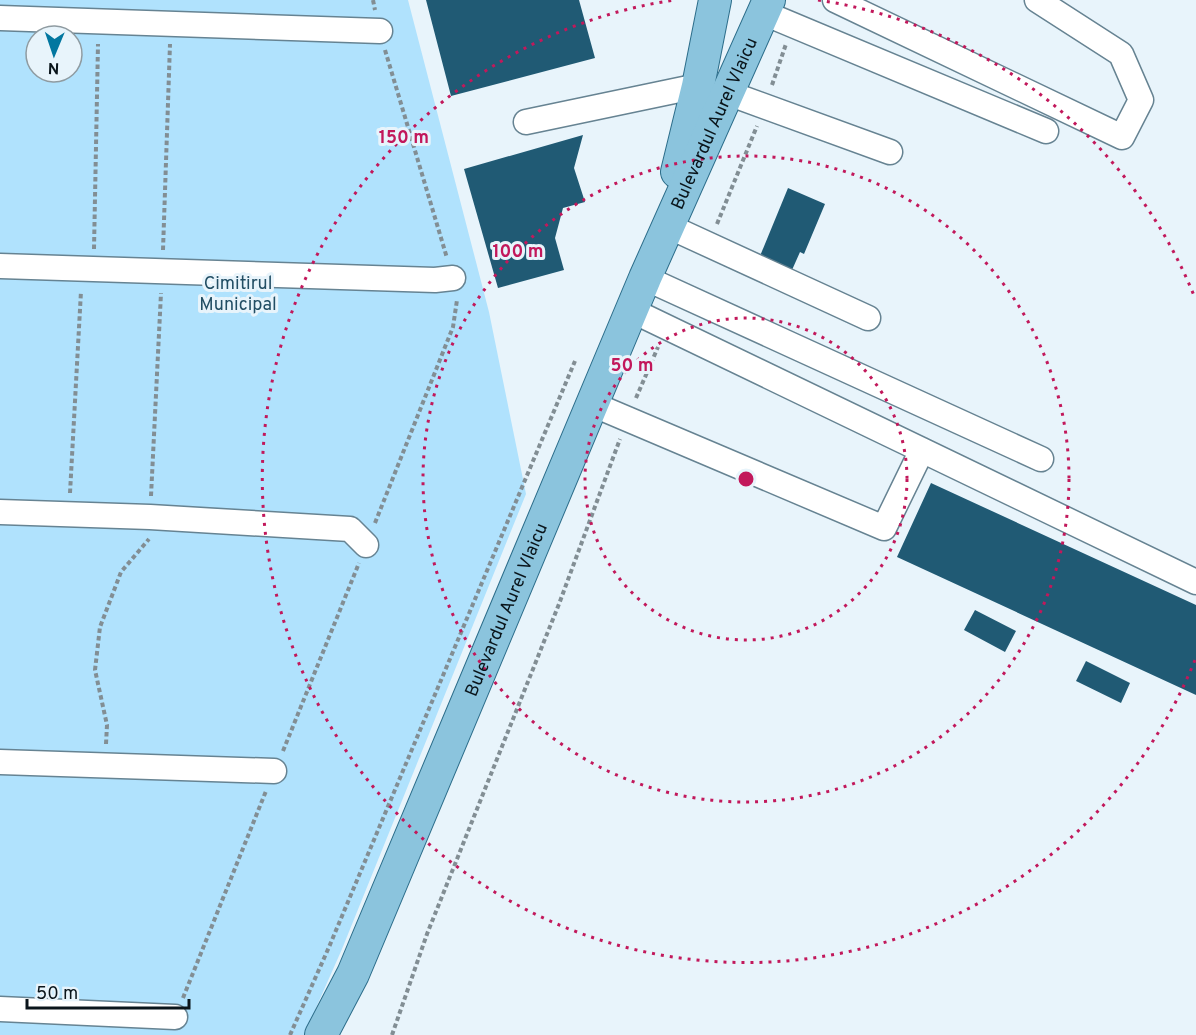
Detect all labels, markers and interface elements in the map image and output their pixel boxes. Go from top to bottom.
north arrow [24,24,84,84]
street label: Bulevardul Aurel Vlaicu [667,34,764,214]
text: N [47,57,60,77]
text: 150 m [379,127,429,150]
text: 100 m [492,241,544,264]
park label: Cimitirul Municipal [199,273,277,317]
text: 50 m [610,355,654,378]
centre of rings [736,469,756,489]
street label: Bulevardul Aurel Vlaicu [461,520,554,700]
scale bar [27,972,189,1010]
text: 50 m [36,983,78,1006]

